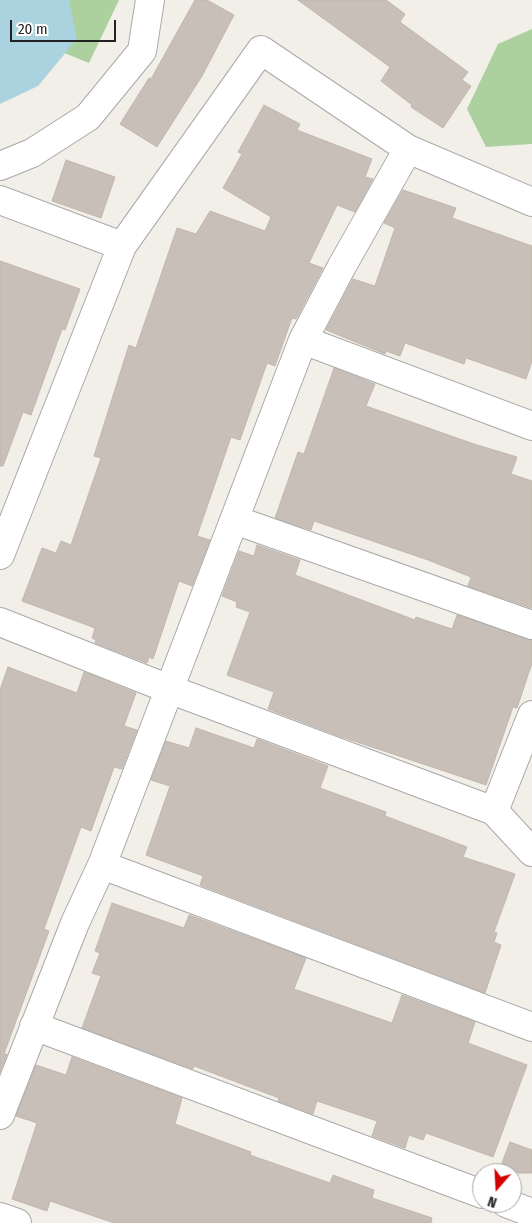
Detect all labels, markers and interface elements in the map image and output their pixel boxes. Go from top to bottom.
scale bar [12,10,119,42]
text: 20 m [18,20,48,38]
north arrow [472,1163,522,1213]
text: N [486,1192,499,1211]

